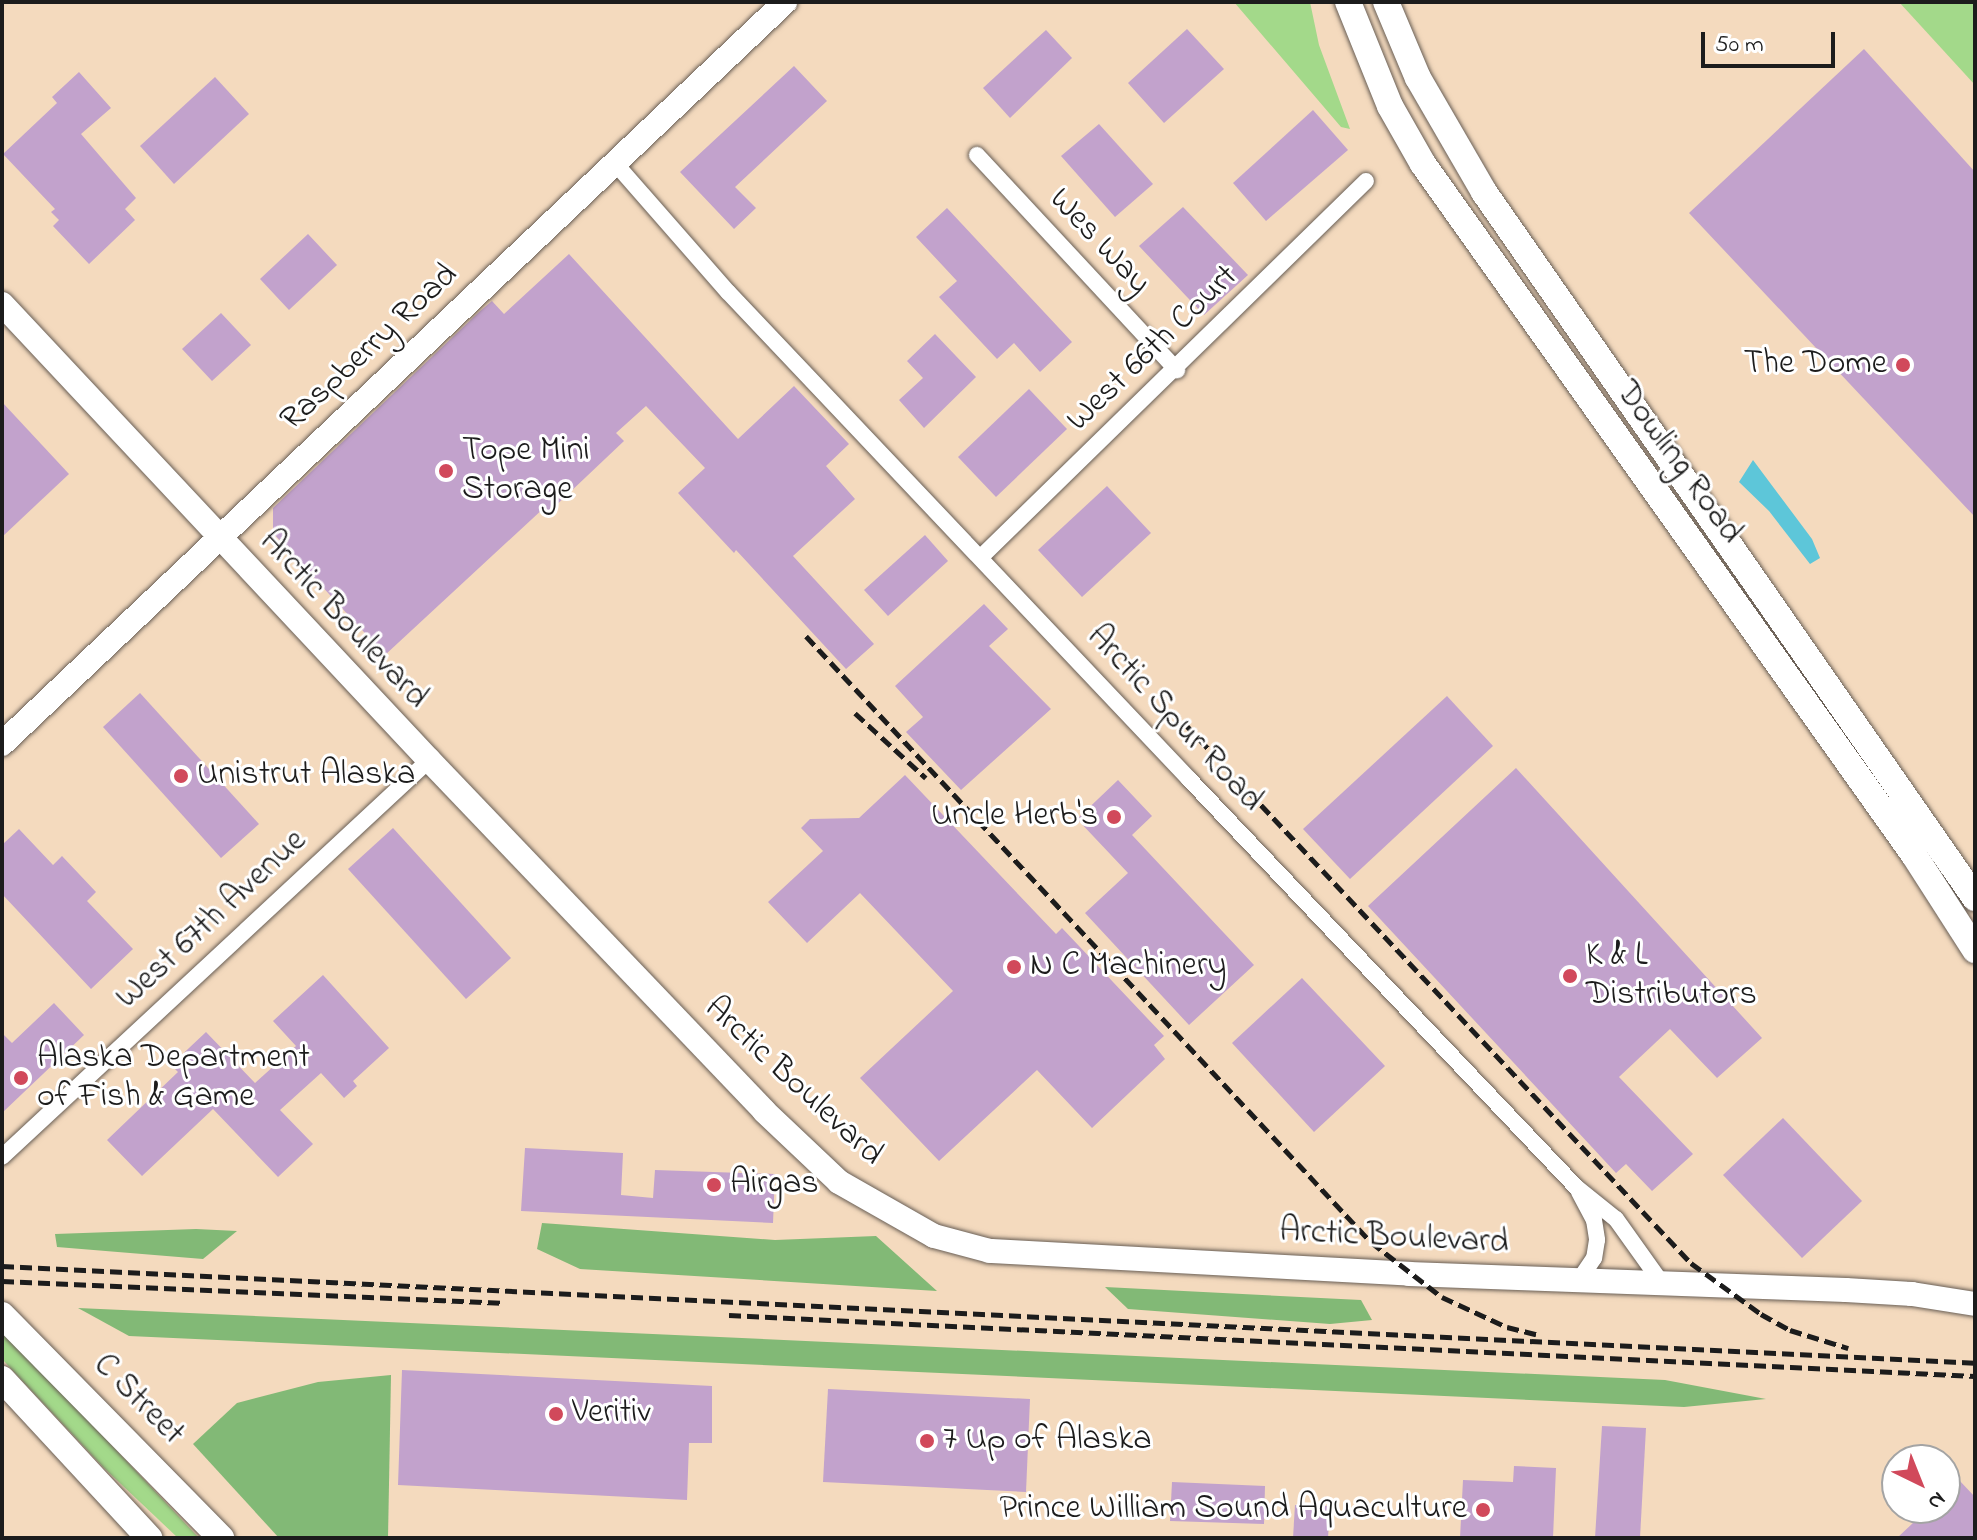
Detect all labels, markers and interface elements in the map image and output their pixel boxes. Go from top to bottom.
scale bar [1705,16,1839,66]
text: 50 m [1715,28,1764,63]
street label: Wes Way [1039,180,1159,304]
street label: Raspberry Road [273,255,467,441]
street label: West 66th Court [1059,257,1247,441]
place label: The Dome [1743,345,1887,385]
marker: The Dome [1894,356,1912,374]
street label: Dowling Road [1605,374,1751,552]
place label: Tope Mini Storage [462,431,590,510]
marker: Tope Mini Storage [437,462,455,480]
street label: Arctic Boulevard [250,522,436,718]
street label: Arctic Spur Road [1077,617,1271,821]
place label: Unistrut Alaska [197,756,415,796]
marker: Unistrut Alaska [172,767,190,785]
place label: Uncle Herb's [931,797,1098,837]
marker: Uncle Herb's [1105,808,1123,826]
street label: West 67th Avenue [108,821,316,1019]
place label: K & L Distributors [1586,936,1757,1016]
place label: N C Machinery [1030,947,1226,987]
marker: N C Machinery [1005,958,1023,976]
marker: K & L Distributors [1561,967,1579,985]
street label: Arctic Boulevard [695,989,891,1175]
place label: Alaska Department of Fish & Game [37,1038,310,1118]
marker: Alaska Department of Fish & Game [12,1069,30,1087]
place label: Airgas [730,1165,819,1205]
marker: Airgas [705,1176,723,1194]
street label: Arctic Boulevard [1278,1212,1510,1264]
street label: C Street [84,1346,192,1454]
place label: Veritiv [572,1394,651,1434]
marker: Veritiv [547,1405,565,1423]
place label: 7 Up of Alaska [943,1421,1152,1461]
marker: 7 Up of Alaska [918,1432,936,1450]
north arrow [1881,1444,1961,1524]
text: N [1920,1483,1952,1517]
place label: Prince William Sound Aquaculture [999,1490,1467,1530]
marker: Prince William Sound Aquaculture [1474,1501,1492,1519]

